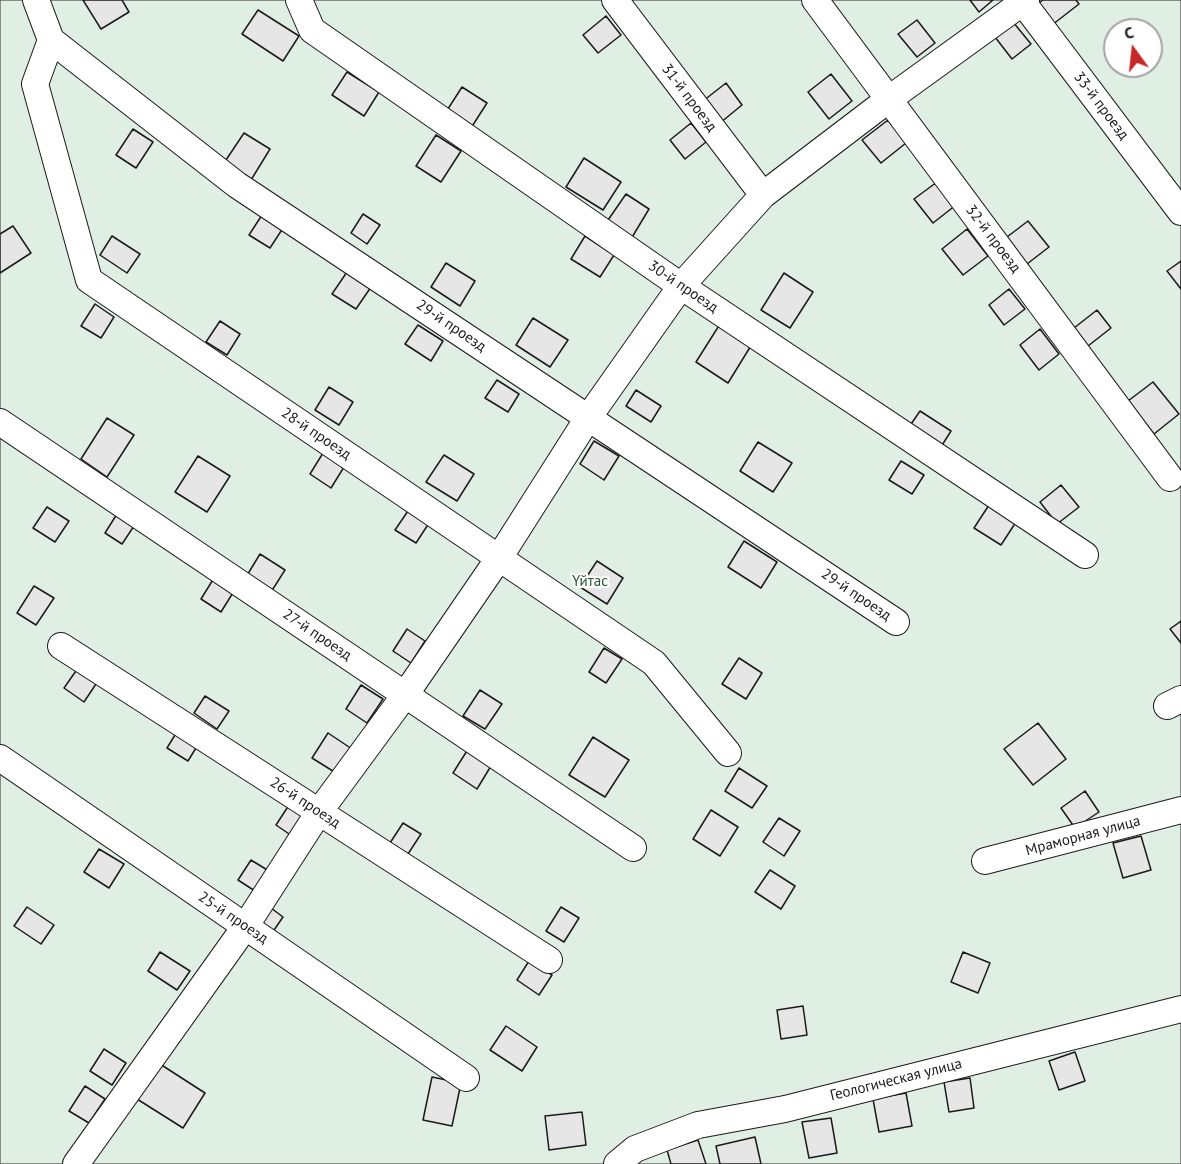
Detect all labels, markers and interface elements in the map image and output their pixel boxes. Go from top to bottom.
north arrow [1103,18,1163,78]
text: С [1122,22,1136,43]
street label: 31-й проезд [658,60,720,136]
street label: 33-й проезд [1070,68,1132,144]
street label: 32-й проезд [962,201,1024,277]
street label: 30-й проезд [645,257,721,317]
street label: 29-й проезд [413,296,489,356]
street label: 28-й проезд [278,404,354,464]
street label: 29-й проезд [818,565,894,625]
park label: Үйтас [572,573,608,591]
street label: 27-й проезд [279,605,355,665]
street label: 26-й проезд [266,774,344,832]
street label: Мраморная улица [1024,812,1142,860]
street label: 25-й проезд [195,888,271,948]
street label: Геологическая улица [828,1055,964,1105]

